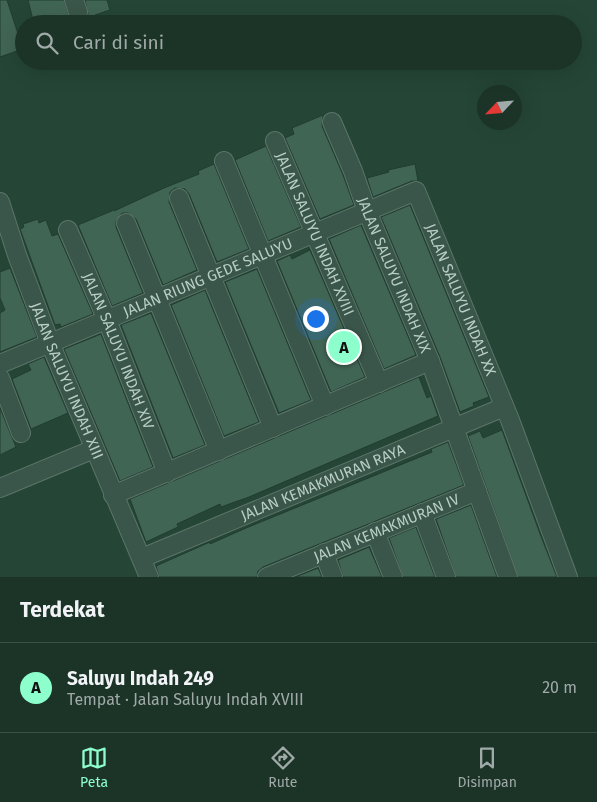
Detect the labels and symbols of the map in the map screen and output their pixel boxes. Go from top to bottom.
north arrow [477,85,522,130]
street label: JALAN SALUYU INDAH XVIII [272,149,358,318]
street label: JALAN SALUYU INDAH XIX [354,195,435,356]
street label: JALAN SALUYU INDAH XX [421,221,500,379]
street label: JALAN RIUNG GEDE SALUYU [120,234,295,321]
street label: JALAN SALUYU INDAH XIV [79,270,158,432]
street label: JALAN SALUYU INDAH XIII [27,300,107,462]
your location [303,306,329,332]
pin: A [328,328,360,366]
street label: JALAN KEMAKMURAN RAYA [238,440,408,525]
street label: JALAN KEMAKMURAN IV [311,490,462,566]

